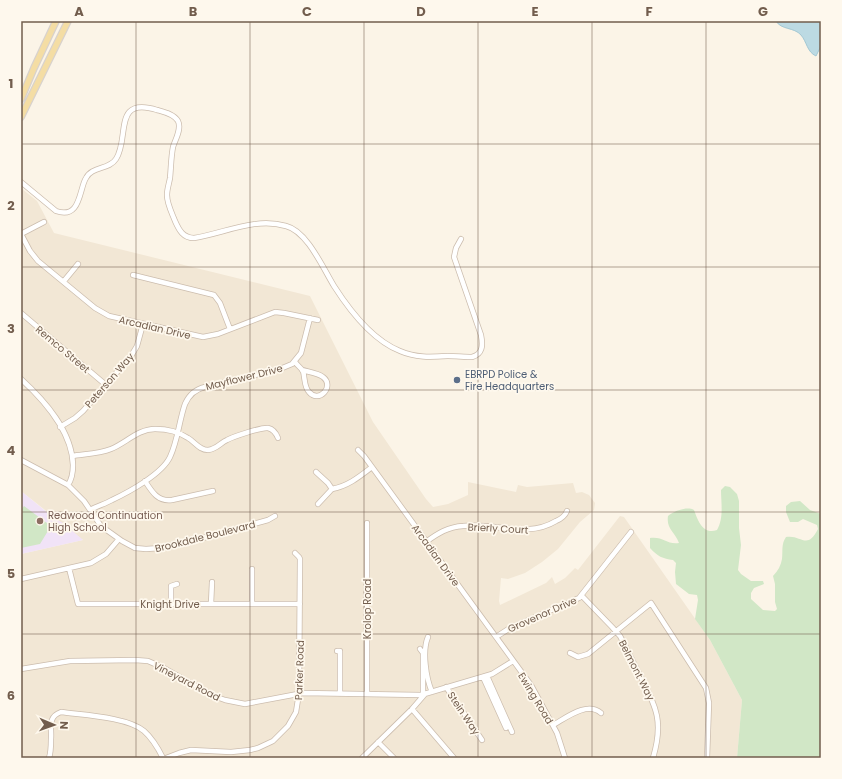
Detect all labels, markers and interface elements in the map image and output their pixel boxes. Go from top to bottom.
text: A [74,2,84,21]
text: B [189,2,198,21]
text: C [302,2,312,21]
text: D [416,2,426,21]
text: E [531,2,539,21]
text: F [645,2,653,21]
text: G [758,2,768,21]
text: 1 [9,74,13,93]
text: 2 [7,196,15,215]
street label: Arcadian Drive [117,312,192,343]
text: 3 [7,319,15,338]
street label: Remco Street [32,322,93,377]
street label: Peterson Way [81,349,138,411]
street label: Mayflower Drive [204,361,284,394]
place label: EBRPD Police & Fire Headquarters [465,367,554,394]
marker: EBRPD Police & Fire Headquarters [452,375,462,385]
text: 4 [7,441,16,460]
place label: Redwood Continuation High School [48,508,163,535]
marker: Redwood Continuation High School [35,516,45,526]
street label: Brookdale Boulevard [153,517,257,556]
street label: Brierly Court [467,519,529,538]
street label: Arcadian Drive [408,521,463,589]
text: 5 [7,564,15,583]
street label: Krolop Road [360,579,375,639]
street label: Grovenor Drive [505,593,579,636]
street label: Knight Drive [140,597,200,612]
street label: Belmont Way [615,637,658,704]
street label: Parker Road [291,640,308,700]
street label: Vineyard Road [151,658,223,705]
street label: Ewing Road [514,670,557,727]
text: 6 [7,686,15,705]
street label: Stein Way [444,689,484,738]
north arrow [34,705,74,745]
text: N [56,721,72,730]

